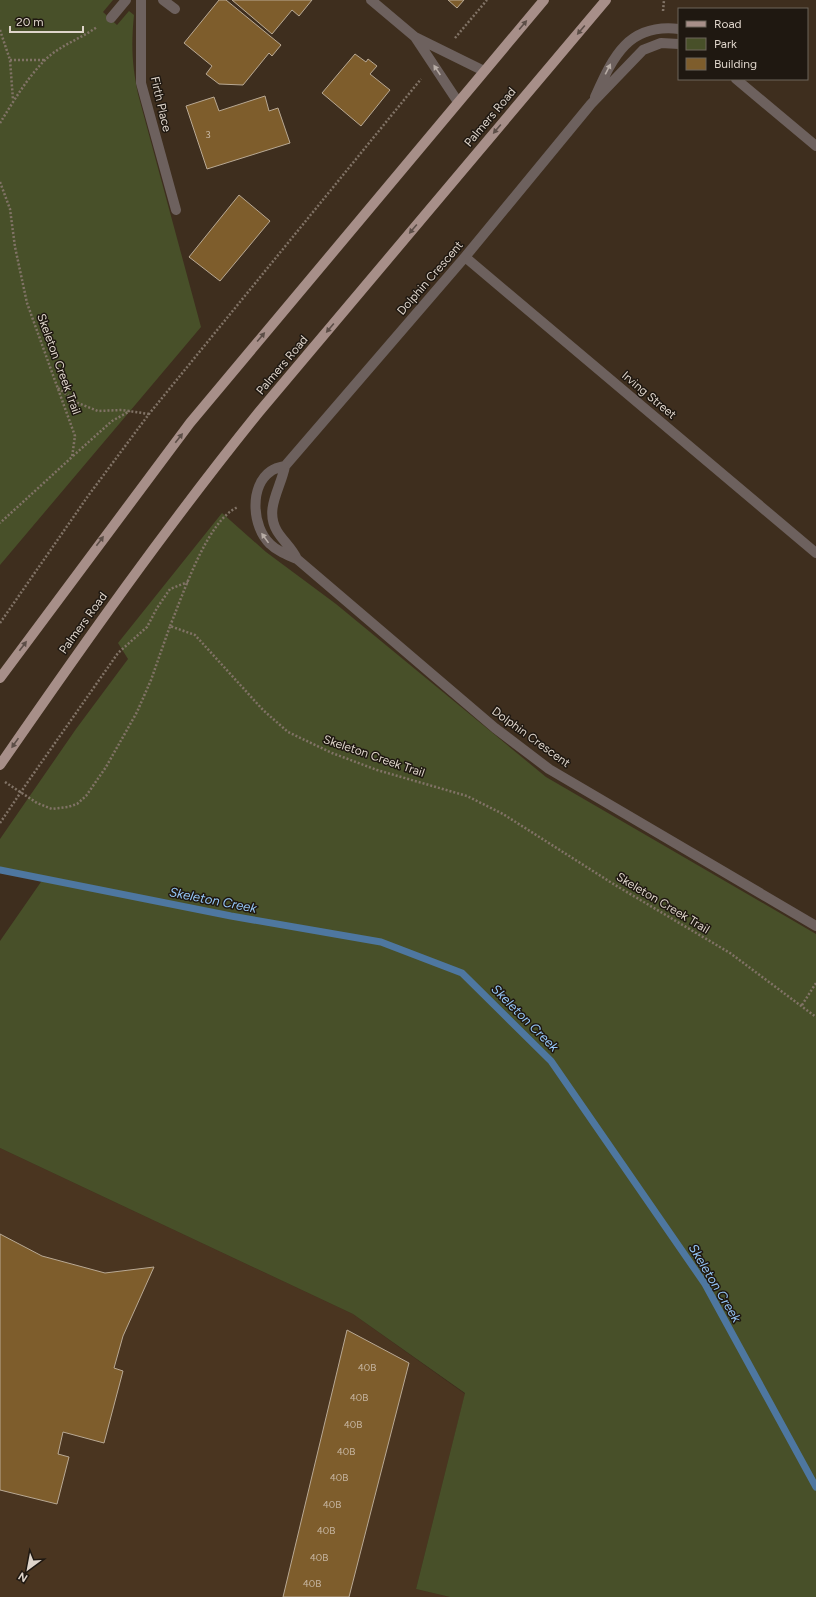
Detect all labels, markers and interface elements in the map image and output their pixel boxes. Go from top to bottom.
scale bar [10,8,83,34]
legend [678,8,808,80]
text: 20 m [16,15,44,29]
text: Road [714,17,742,31]
one-way arrow [518,20,527,29]
one-way arrow [576,24,585,35]
text: Park [714,37,737,51]
text: Building [714,57,757,71]
one-way arrow [605,63,611,75]
one-way arrow [433,64,440,76]
street label: Firth Place [148,75,174,133]
street label: Palmers Road [461,85,519,149]
one-way arrow [493,124,502,135]
house number: 3 [205,128,211,141]
one-way arrow [409,223,418,234]
street label: Dolphin Crescent [394,238,466,318]
street label: Skeleton Creek Trail [34,312,84,416]
one-way arrow [325,323,334,334]
one-way arrow [256,332,265,342]
street label: Palmers Road [253,333,311,397]
street label: Irving Street [619,368,679,422]
one-way arrow [174,432,183,443]
one-way arrow [261,532,269,543]
one-way arrow [96,536,104,547]
street label: Palmers Road [56,590,110,656]
one-way arrow [19,641,28,652]
street label: Dolphin Crescent [489,704,573,770]
street label: Skeleton Creek Trail [322,732,426,780]
one-way arrow [11,738,19,748]
street label: Skeleton Creek Trail [614,870,712,936]
water label: Skeleton Creek [168,884,259,916]
water label: Skeleton Creek [488,981,562,1055]
water label: Skeleton Creek [686,1241,745,1325]
house number: 40B [358,1361,376,1374]
house number: 40B [350,1391,368,1404]
house number: 40B [344,1418,362,1431]
house number: 40B [337,1445,355,1458]
house number: 40B [330,1471,348,1484]
house number: 40B [323,1498,341,1511]
house number: 40B [317,1524,335,1537]
north arrow [8,1549,48,1589]
house number: 40B [310,1551,328,1564]
text: N [16,1569,30,1585]
house number: 40B [303,1577,321,1590]

